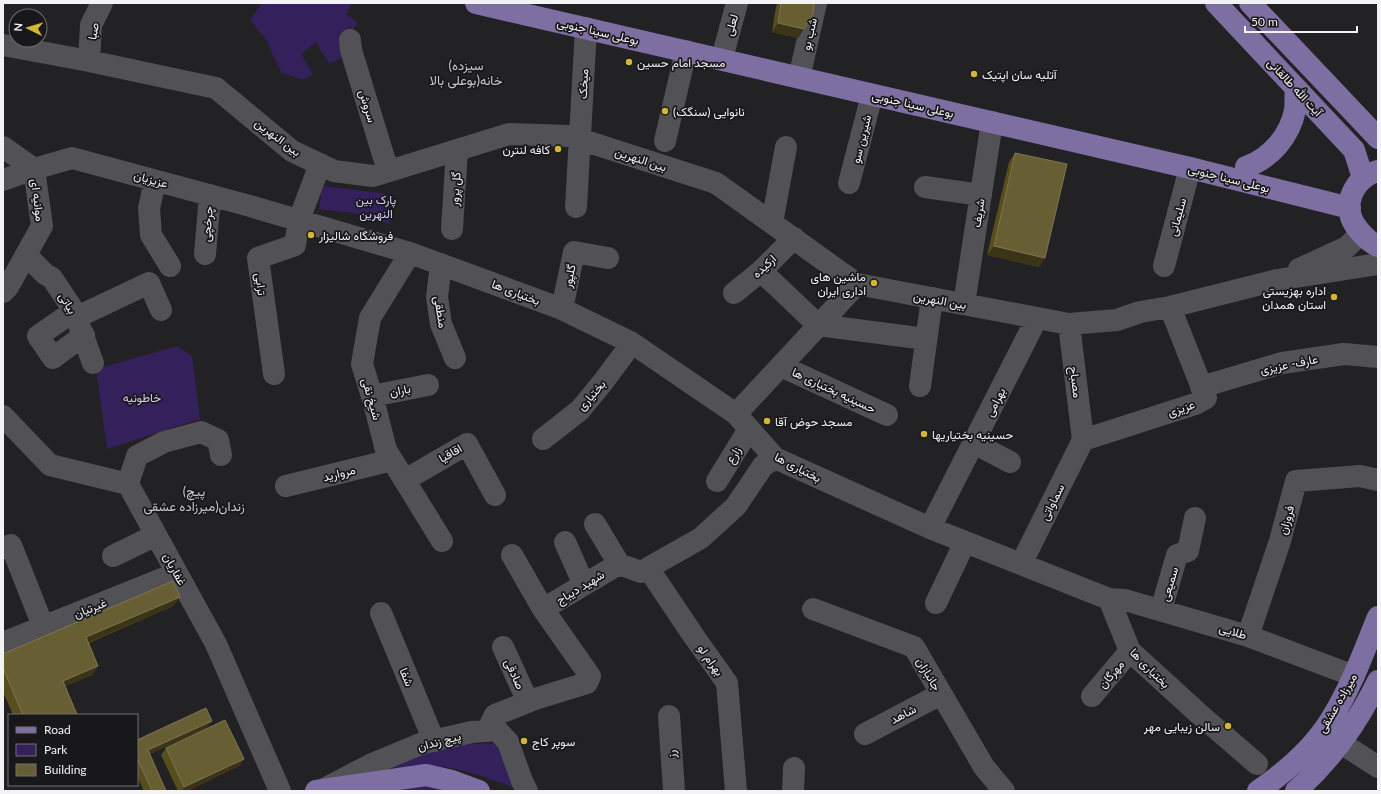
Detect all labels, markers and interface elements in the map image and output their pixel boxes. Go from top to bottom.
north arrow [8,8,48,48]
scale bar [1245,8,1357,34]
street label: لعلی [721,12,742,38]
street label: بوعلی سینا جنوبی [555,14,640,49]
text: 50 m [1251,14,1278,29]
street label: شب بو [798,16,821,52]
street label: صبا [84,21,102,41]
text: N [11,22,24,32]
place label: مسجد امام حسین [637,55,725,71]
street label: آیت الله طالقانی [1264,55,1326,121]
district label: (سیزده خانه(بوعلی بالا [430,57,503,89]
marker: مسجد امام حسین [624,57,634,67]
place label: آتلیه سان اپتیک [982,67,1058,83]
street label: میخک [575,69,591,99]
marker: آتلیه سان اپتیک [969,69,979,79]
street label: بوعلی سینا جنوبی [870,87,955,122]
street label: سروش [355,88,380,124]
place label: نانوایی (سنگک) [673,104,745,120]
marker: نانوایی (سنگک) [660,106,670,116]
street label: شیرین سو [848,113,875,165]
street label: بین النهرین [251,115,304,160]
place label: کافه لنترن [503,142,550,158]
marker: کافه لنترن [553,144,563,154]
street label: بین النهرین [613,144,669,175]
street label: بوعلی سینا جنوبی [1186,161,1271,196]
street label: عزیزیان [132,167,170,192]
street label: گل پرور [446,171,465,208]
street label: موانیه ای [27,178,48,222]
park label: پارک بین النهرین [356,192,396,222]
street label: سلیمانی [1165,196,1190,238]
street label: شریف [968,198,989,229]
street label: چرخچی [198,206,217,243]
place label: فروشگاه شالیزار [318,228,393,244]
marker: فروشگاه شالیزار [306,230,316,240]
street label: ارکیده [749,251,780,282]
street label: گلپور [559,263,580,290]
place label: ماشین های اداری ایران [811,269,866,299]
street label: ترابی [251,272,270,297]
street label: بختیاری ها [489,276,542,309]
marker: ماشین های اداری ایران [869,278,879,288]
place label: اداره بهزیستی استان همدان [1262,283,1326,312]
street label: بین النهرین [912,288,968,313]
street label: بیاتی [55,289,80,317]
marker: اداره بهزیستی استان همدان [1329,292,1339,302]
street label: منطقی [430,295,451,329]
street label: عارف- عزیزی [1259,351,1319,378]
street label: حسینیه بختیاری ها [789,364,878,417]
street label: مصباح [1065,365,1085,399]
street label: شیخ نقی [357,376,385,422]
street label: بختیاری [573,376,609,414]
street label: باران [388,381,412,400]
street label: بهرامی [981,385,1010,419]
park label: خاطونیه [123,390,161,406]
street label: عزیزی [1165,396,1197,421]
place label: مسجد حوض آقا [775,414,852,430]
marker: مسجد حوض آقا [762,416,772,426]
place label: حسینیه بختیاریها [932,427,1013,443]
marker: حسینیه بختیاریها [919,429,929,439]
street label: اقاقیا [436,440,464,466]
street label: زارع [722,444,746,467]
street label: بختیاری ها [772,449,824,486]
street label: مروارید [321,462,357,485]
street label: سماواتی [1036,481,1068,523]
district label: (پیچ زندان(میرزاده عشقی [143,483,245,515]
street label: فروزان [1275,504,1298,537]
street label: غفاریان [159,550,190,588]
street label: سمیعی [1157,565,1182,603]
street label: شهید دیباج [553,567,608,609]
street label: غیرتیان [71,595,109,622]
street label: طلایی [1217,620,1249,643]
street label: بهرام لو [694,641,727,679]
street label: بختیاری ها [1126,645,1173,692]
street label: جانبازان [912,655,945,694]
street label: صادقی [501,656,528,692]
street label: مهرگان [1095,657,1128,692]
street label: شفا [397,666,417,688]
street label: میرزاده عشقی [1314,671,1361,736]
street label: شاهد [887,701,919,727]
legend [8,714,138,786]
place label: سالن زیبایی مهر [1143,719,1220,735]
marker: سالن زیبایی مهر [1223,721,1233,731]
text: Road [44,722,71,737]
street label: پیچ زندان [416,728,463,756]
place label: سوپر کاج [532,734,575,751]
marker: سوپر کاج [519,736,529,746]
text: Park [44,742,68,757]
street label: رز [663,749,680,760]
text: Building [44,762,87,777]

